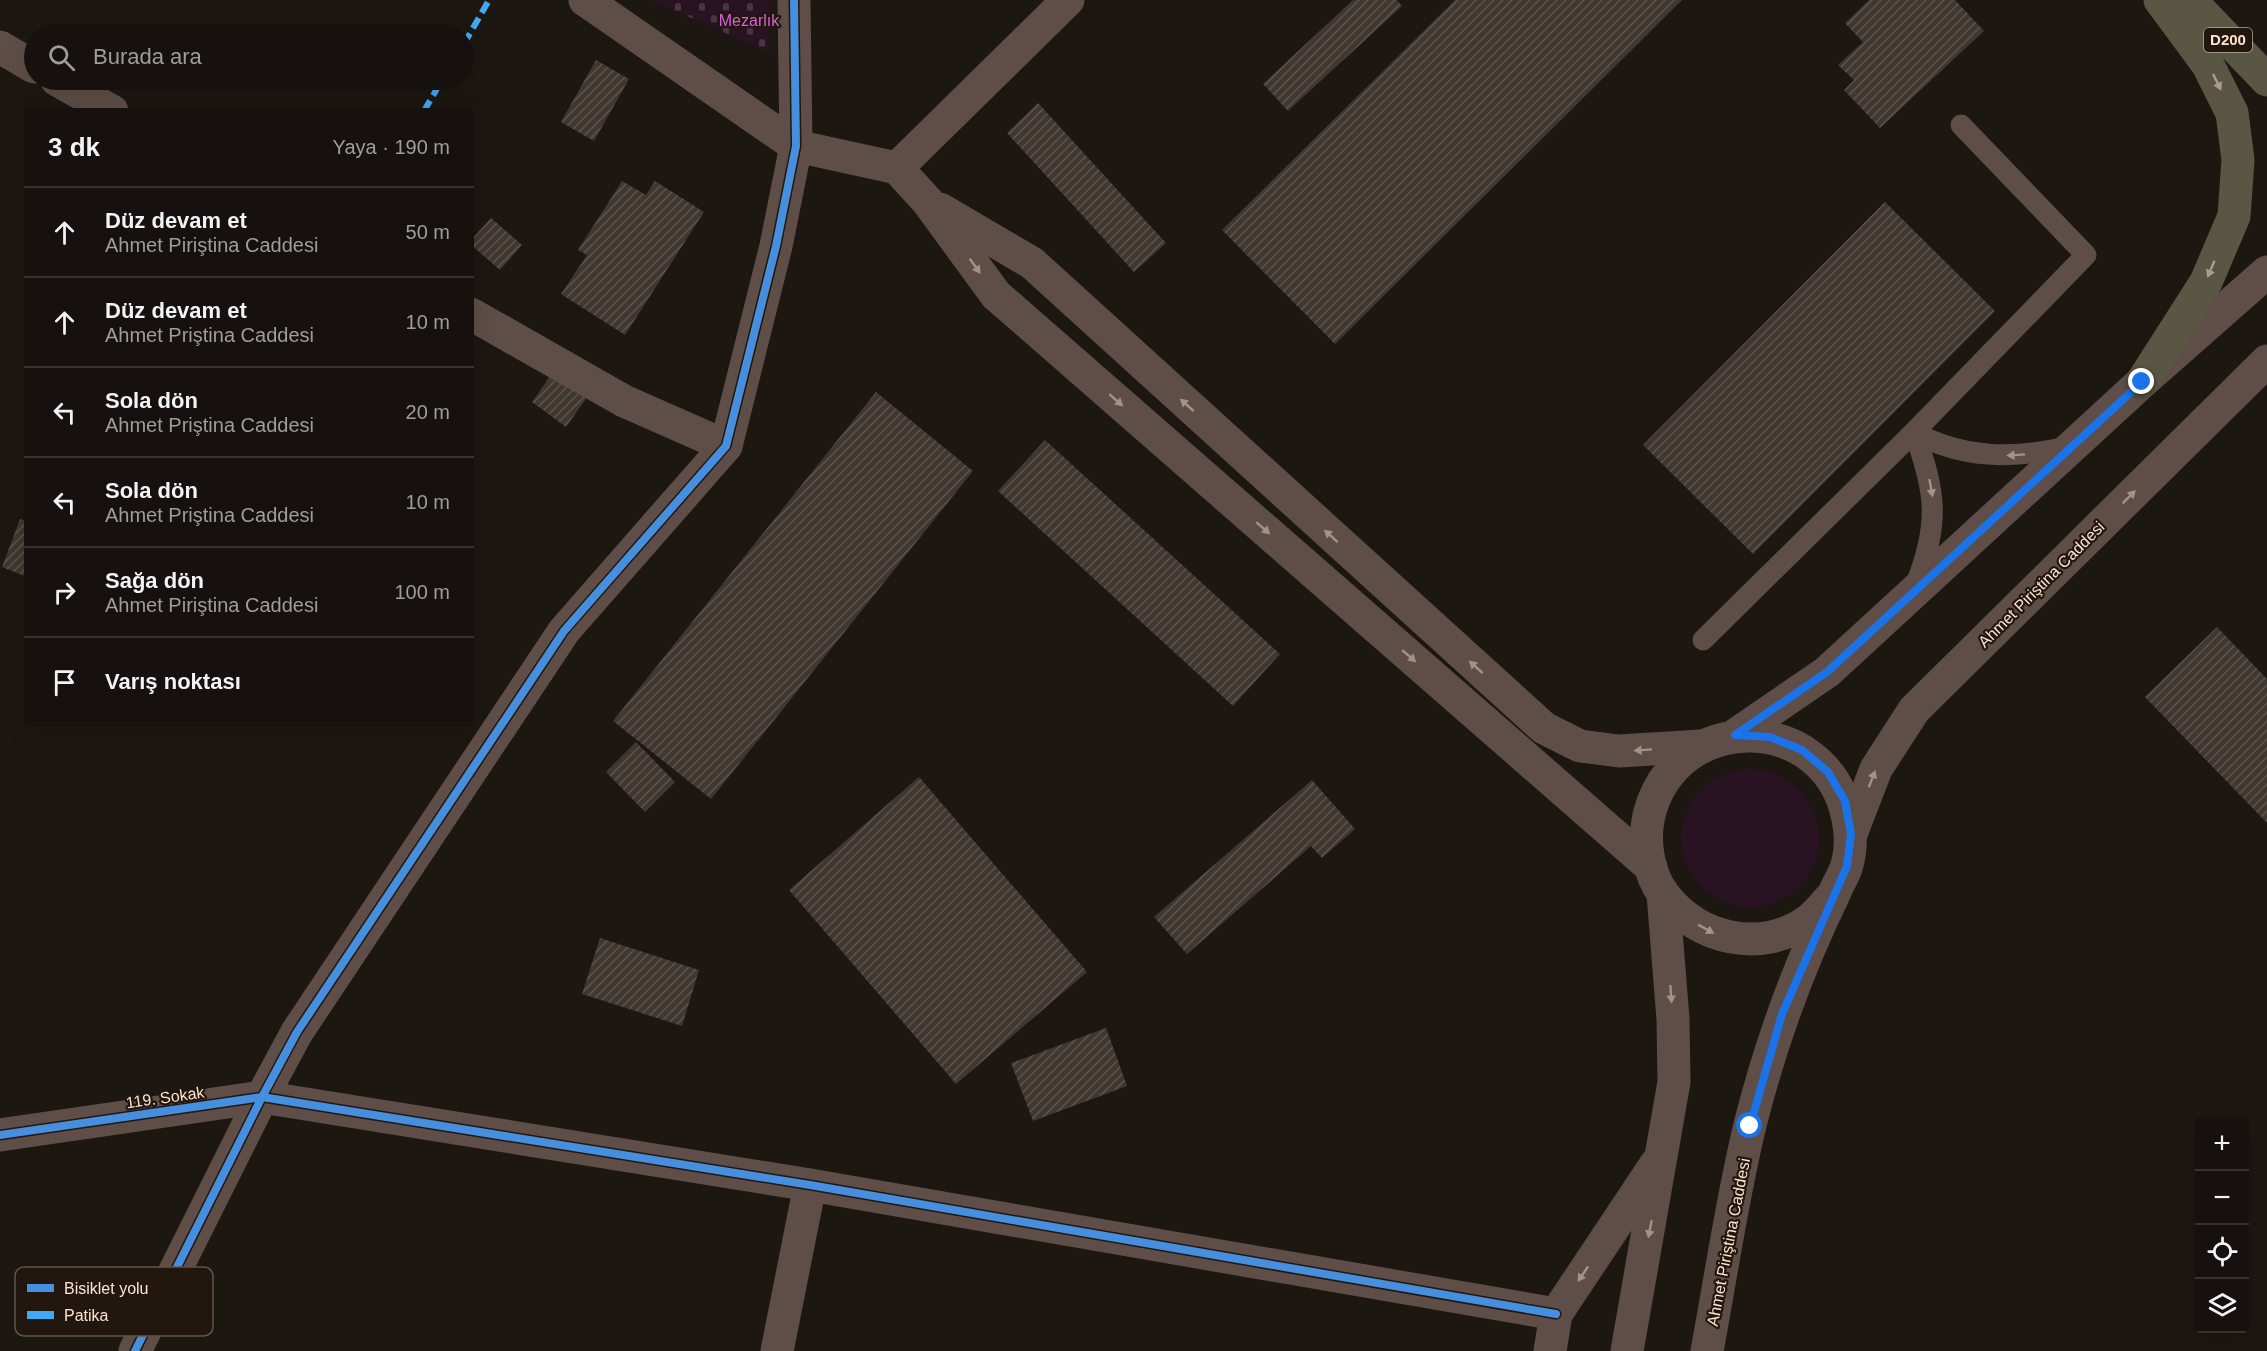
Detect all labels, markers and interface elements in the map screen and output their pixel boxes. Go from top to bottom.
park label: Mezarlık [719,12,780,29]
search box [24,24,474,90]
road number: D200 [2204,28,2252,52]
icon: search [45,41,78,74]
text: Burada ara [93,44,202,69]
one-way arrow [2213,74,2222,91]
text: 3 dk [48,132,100,162]
text: Yaya · 190 m [333,136,450,158]
text: Düz devam et [105,208,247,233]
icon: ahead [48,216,81,249]
text: 50 m [406,221,450,243]
text: Ahmet Piriştina Caddesi [105,234,318,256]
one-way arrow [969,257,981,273]
one-way arrow [2206,260,2216,278]
text: Düz devam et [105,298,247,323]
icon: ahead [48,306,81,339]
text: 10 m [406,311,450,333]
text: Ahmet Priştina Caddesi [105,324,314,346]
route end [2128,368,2154,394]
text: Sola dön [105,388,198,413]
one-way arrow [1108,393,1123,406]
icon: left [48,396,81,429]
one-way arrow [1180,399,1195,412]
text: 20 m [406,401,450,423]
text: Ahmet Priştina Caddesi [105,414,314,436]
one-way arrow [2006,451,2025,460]
text: Sola dön [105,478,198,503]
one-way arrow [1926,478,1935,497]
icon: left [48,486,81,519]
one-way arrow [2122,490,2136,504]
text: 10 m [406,491,450,513]
text: Ahmet Priştina Caddesi [105,504,314,526]
street label: Ahmet Piriştina Caddesi [1975,518,2108,651]
one-way arrow [1255,521,1270,535]
one-way arrow [1324,529,1339,543]
text: Sağa dön [105,568,204,593]
icon: right [48,576,81,609]
text: 100 m [394,581,450,603]
text: Ahmet Piriştina Caddesi [105,594,318,616]
one-way arrow [1401,649,1416,662]
one-way arrow [1469,661,1484,674]
icon: arrive [48,666,81,699]
text: Varış noktası [105,669,241,694]
one-way arrow [1633,745,1652,754]
one-way arrow [1867,770,1877,788]
one-way arrow [1697,924,1714,934]
one-way arrow [1667,984,1676,1003]
street label: 119. Sokak [125,1083,206,1111]
route start [1736,1112,1762,1138]
map controls [2195,1117,2249,1333]
button: + [2195,1117,2249,1171]
street label: Ahmet Piriştina Caddesi [1704,1157,1753,1328]
button: − [2195,1171,2249,1225]
one-way arrow [1645,1219,1654,1238]
button: locate [2195,1225,2249,1279]
one-way arrow [1578,1266,1589,1282]
legend [15,1267,213,1336]
button: layers [2195,1279,2249,1333]
text: Bisiklet yolu [64,1280,148,1297]
text: Patika [64,1307,109,1324]

